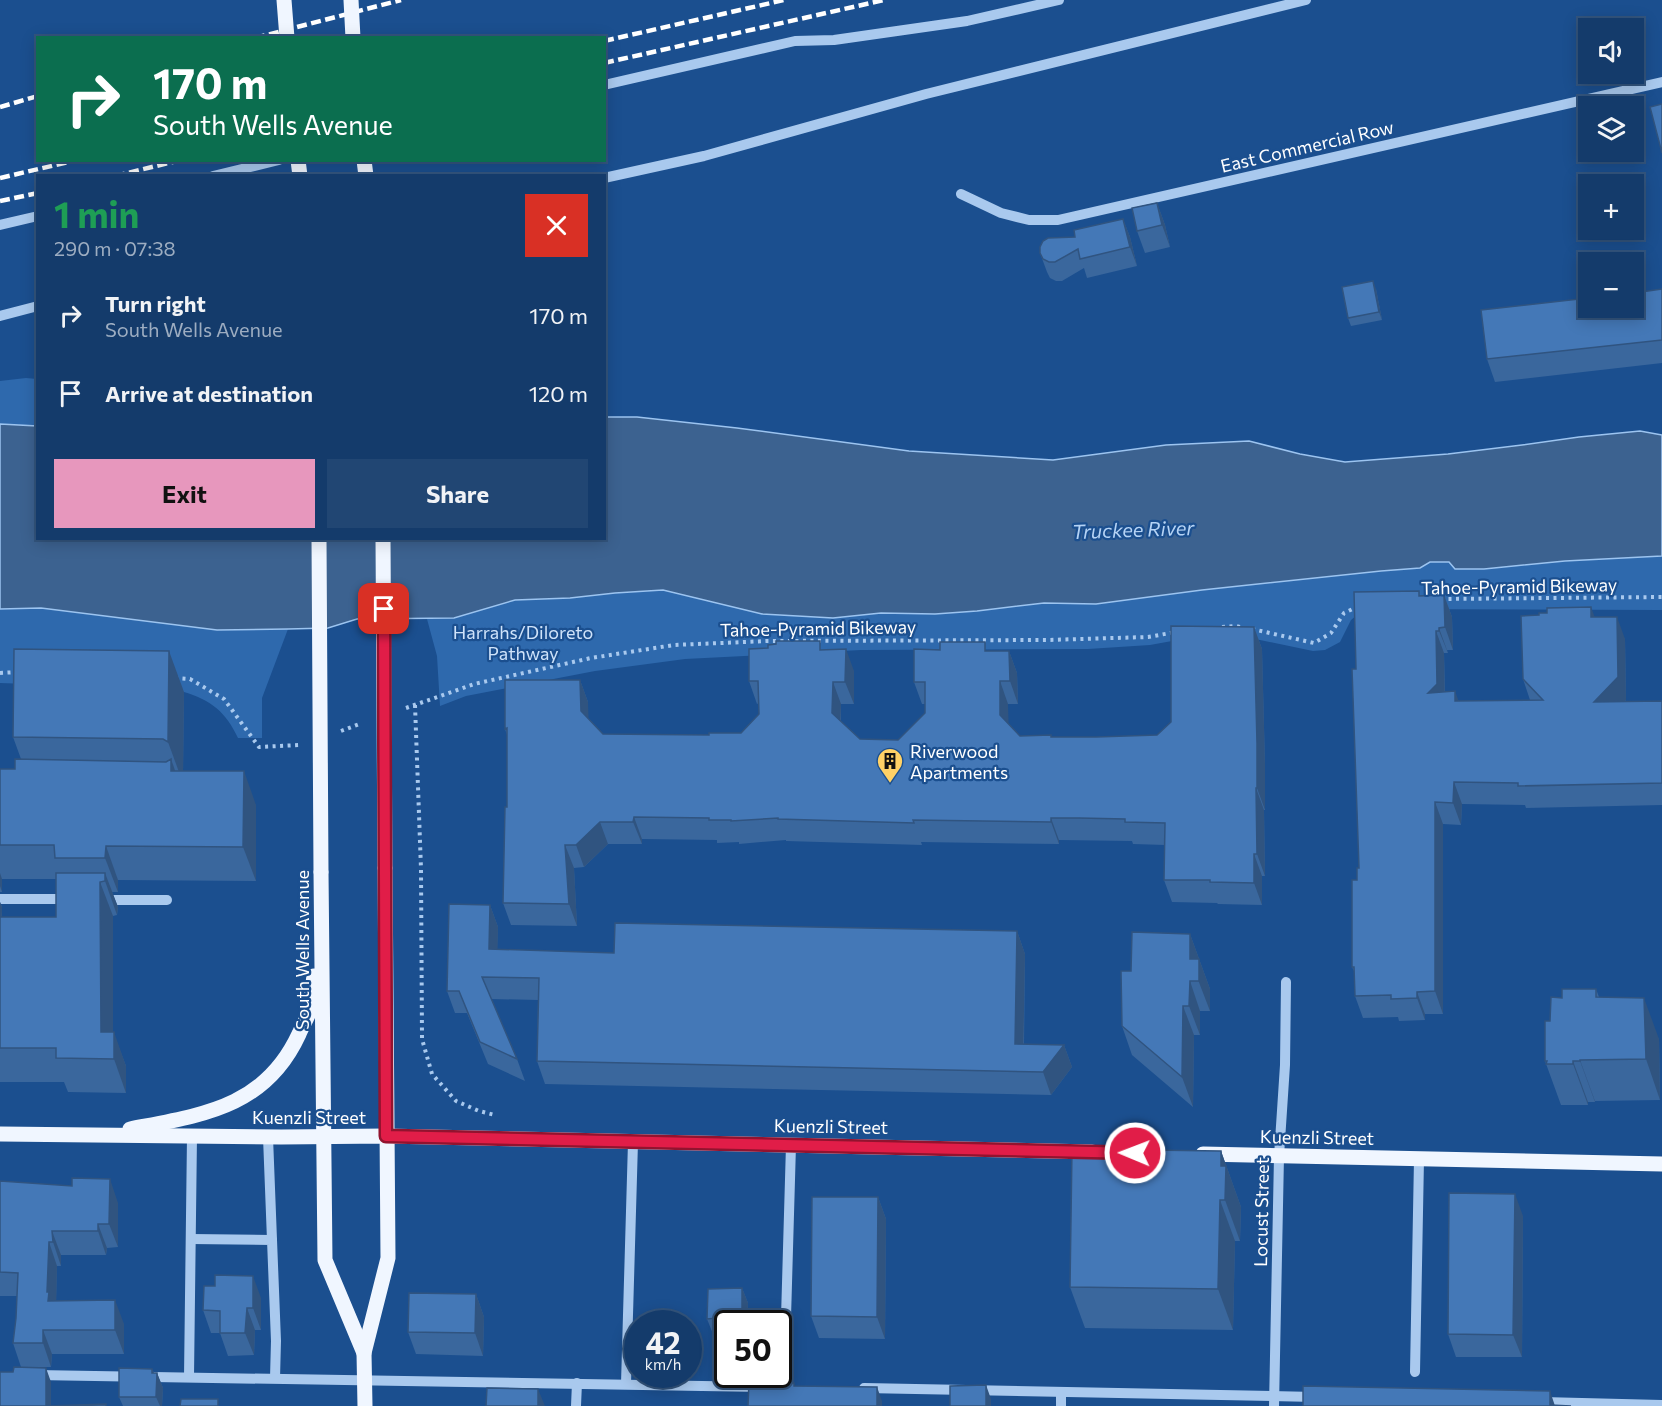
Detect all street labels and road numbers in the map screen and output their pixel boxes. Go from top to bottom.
street label: East Commercial Row [1218,115,1396,177]
street label: Tahoe-Pyramid Bikeway [1421,573,1617,599]
street label: Tahoe-Pyramid Bikeway [720,615,916,641]
street label: South Wells Avenue [291,870,313,1030]
street label: Kuenzli Street [252,1106,366,1128]
street label: Kuenzli Street [774,1114,888,1138]
street label: Kuenzli Street [1260,1125,1374,1149]
street label: Locust Street [1249,1157,1273,1267]

